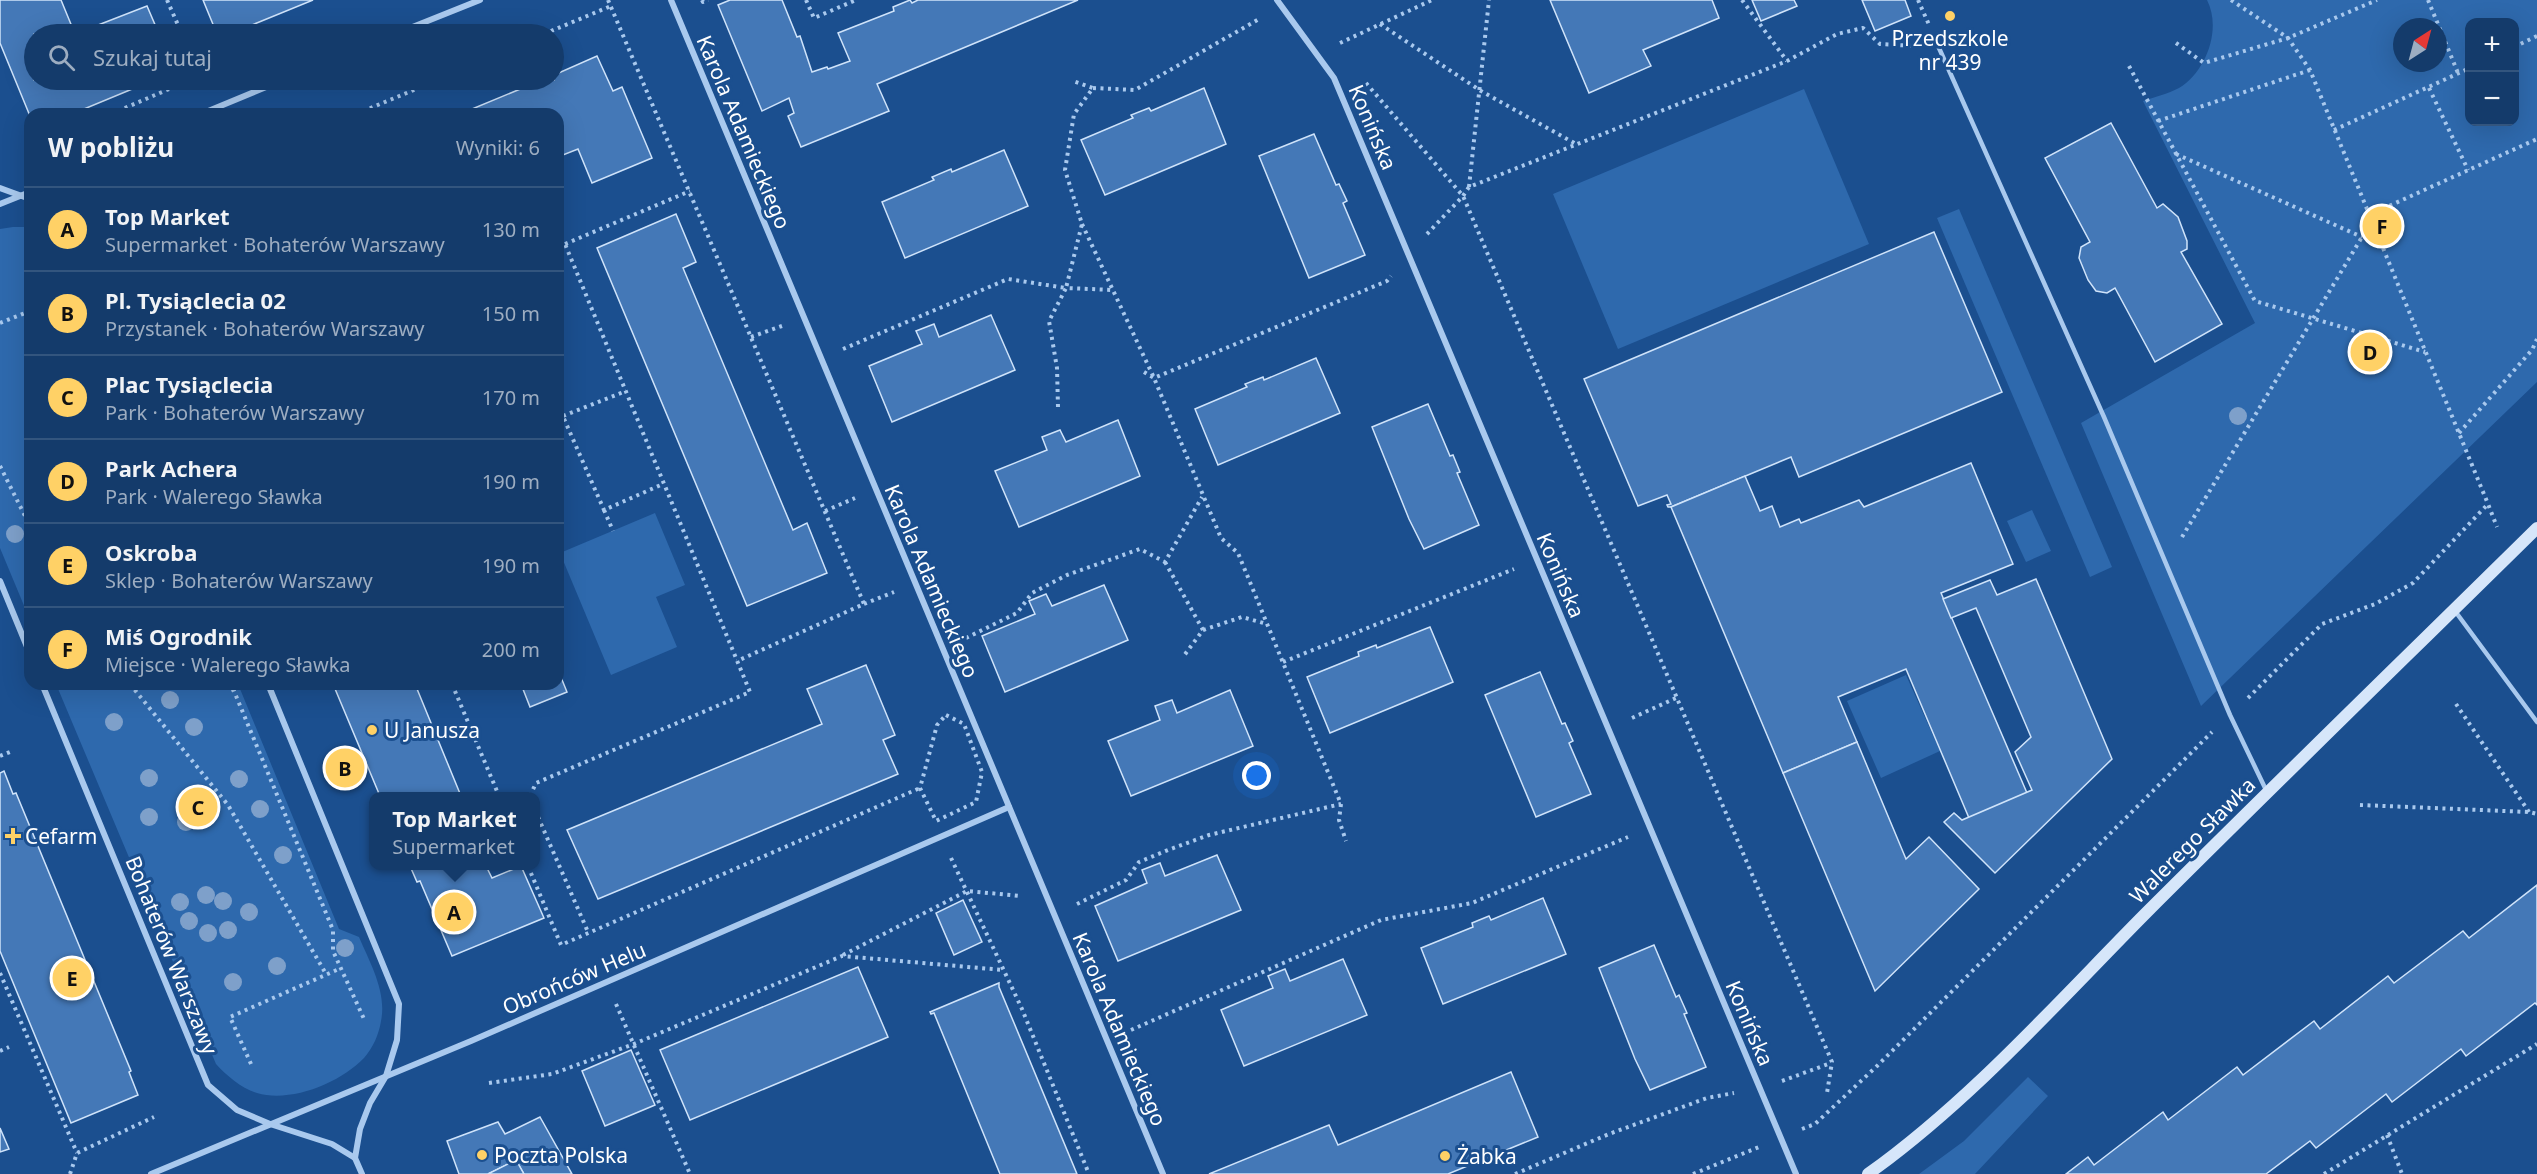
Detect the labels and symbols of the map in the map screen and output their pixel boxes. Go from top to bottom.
marker: Przedszkole nr 439 [1943,9,1957,23]
north arrow [2393,18,2447,72]
place label: Przedszkole nr 439 [1891,24,2009,76]
street label: Karola Adamieckiego [691,31,797,233]
street label: Konińska [1343,80,1403,174]
pin: F [2362,204,2402,248]
pin: D [2350,330,2390,374]
street label: Karola Adamieckiego [879,480,985,682]
street label: Konińska [1531,528,1591,622]
place label: U Janusza [384,716,480,744]
marker: U Janusza [365,723,379,737]
pin: B [326,746,364,790]
your location [1242,761,1271,790]
street label: Walerego Sławka [2123,771,2261,909]
pin: C [178,784,218,830]
place label: Cefarm [25,822,97,850]
marker: Cefarm [6,829,20,843]
street label: Bohaterów Warszawy [119,852,225,1059]
pin: A [434,890,474,934]
street label: Karola Adamieckiego [1067,928,1173,1130]
street label: Obrońców Helu [498,935,650,1021]
pin: E [52,956,92,1000]
street label: Konińska [1720,976,1780,1070]
place label: Poczta Polska [494,1141,628,1169]
place label: Żabka [1457,1142,1517,1170]
marker: Poczta Polska [475,1148,489,1162]
marker: Żabka [1438,1149,1452,1163]

